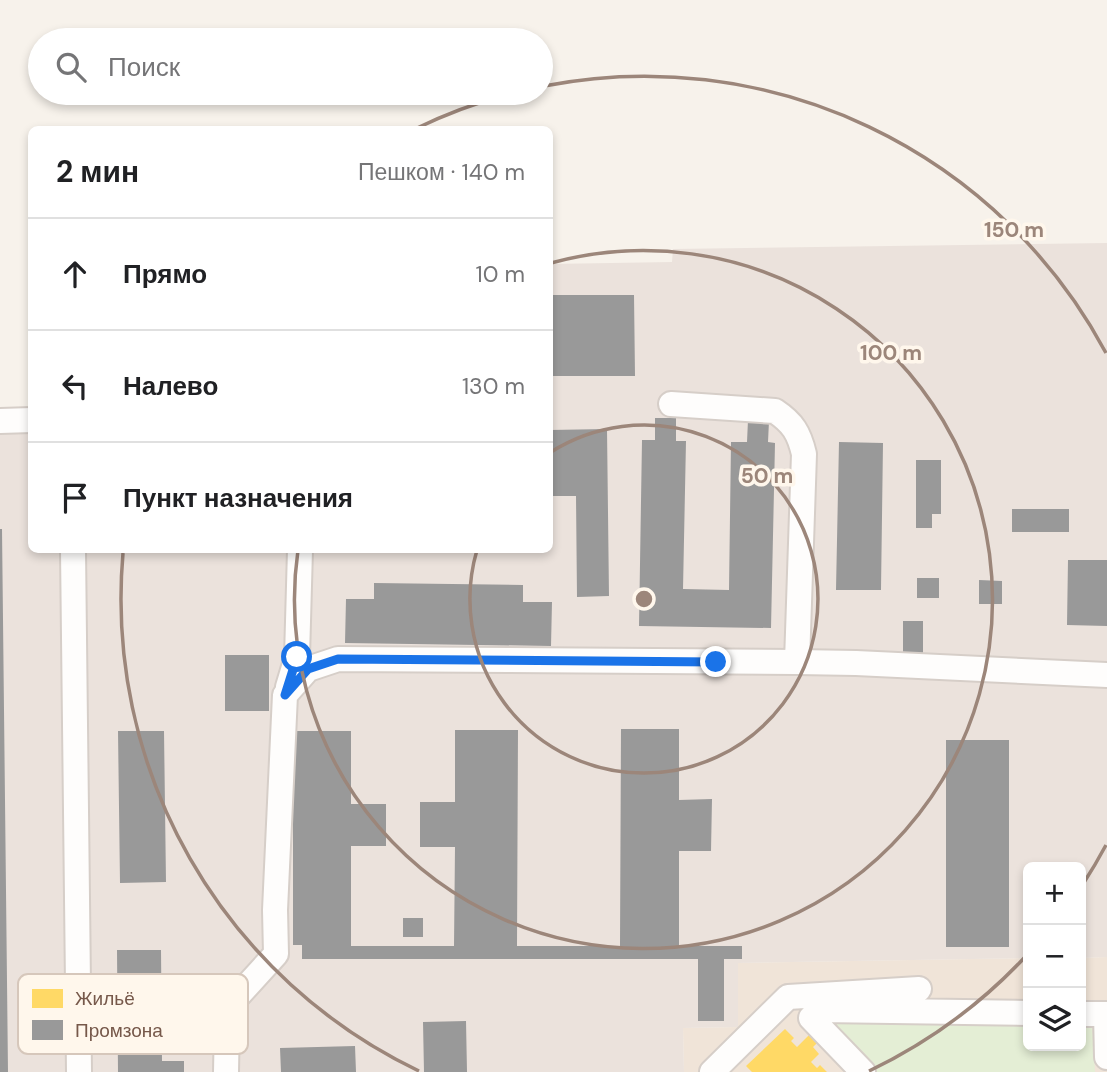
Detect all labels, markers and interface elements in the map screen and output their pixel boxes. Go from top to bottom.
search box [28,28,553,105]
icon: search [52,48,90,86]
text: Поиск [108,50,180,84]
text: 2 мин [56,152,139,191]
text: Пешком · 140 m [358,157,525,187]
text: 150 m [984,216,1044,244]
icon: ahead [56,255,94,293]
text: Прямо [123,257,207,291]
text: 10 m [475,259,525,289]
text: 100 m [860,339,922,367]
icon: left [56,367,94,405]
text: Налево [123,369,218,403]
text: 130 m [462,371,525,401]
text: 50 m [741,462,793,490]
icon: arrive [56,479,94,517]
text: Пункт назначения [123,481,353,515]
centre of rings [632,587,656,611]
route start [281,641,312,672]
route end [700,646,731,677]
map controls [1023,862,1086,1051]
button: + [1023,862,1086,925]
button: − [1023,925,1086,988]
legend [18,974,248,1054]
text: Жильё [75,986,135,1011]
button: layers [1023,988,1086,1051]
text: Промзона [75,1018,163,1043]

